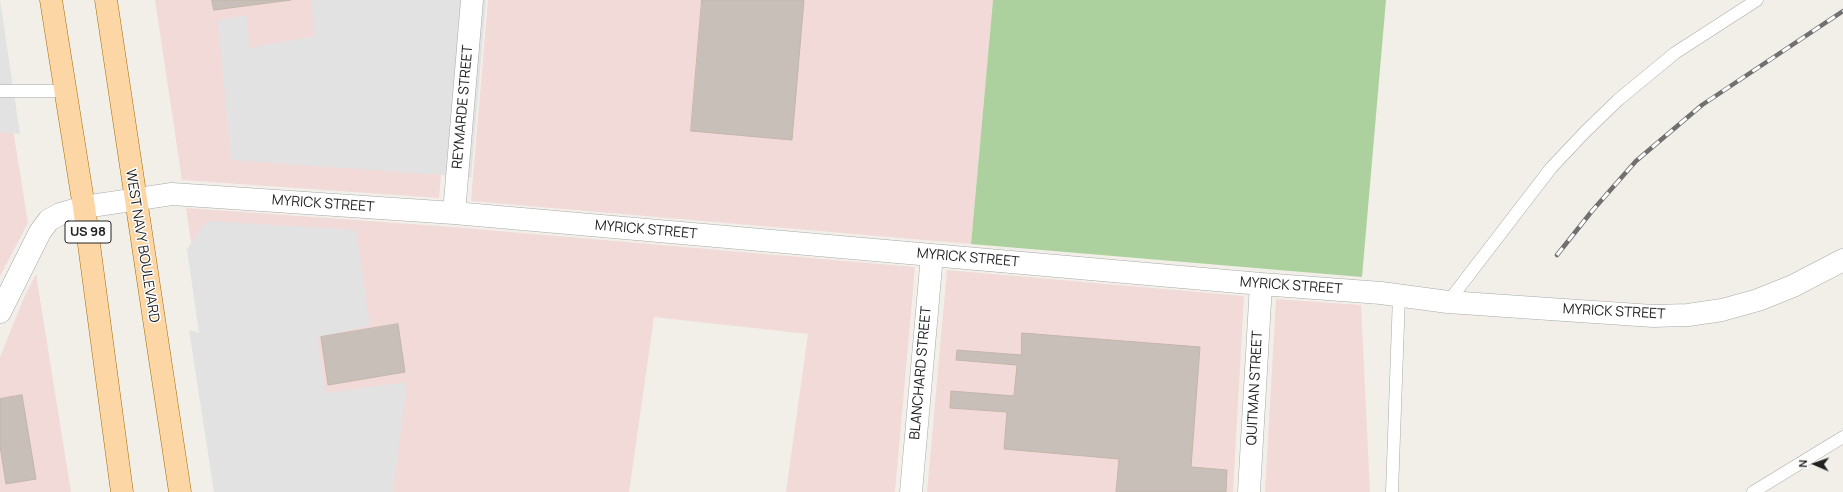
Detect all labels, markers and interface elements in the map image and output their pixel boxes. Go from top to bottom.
street label: REYMARDE STREET [449,44,477,170]
street label: WEST NAVY BOULEVARD [122,168,162,324]
street label: MYRICK STREET [271,192,375,216]
street label: MYRICK STREET [594,217,698,243]
road number: US 98 [65,221,111,243]
street label: MYRICK STREET [916,245,1020,271]
street label: MYRICK STREET [1239,274,1343,298]
street label: MYRICK STREET [1562,301,1666,323]
street label: BLANCHARD STREET [907,306,935,440]
street label: QUITMAN STREET [1244,330,1266,446]
north arrow [1795,444,1835,484]
text: N [1795,459,1810,468]

